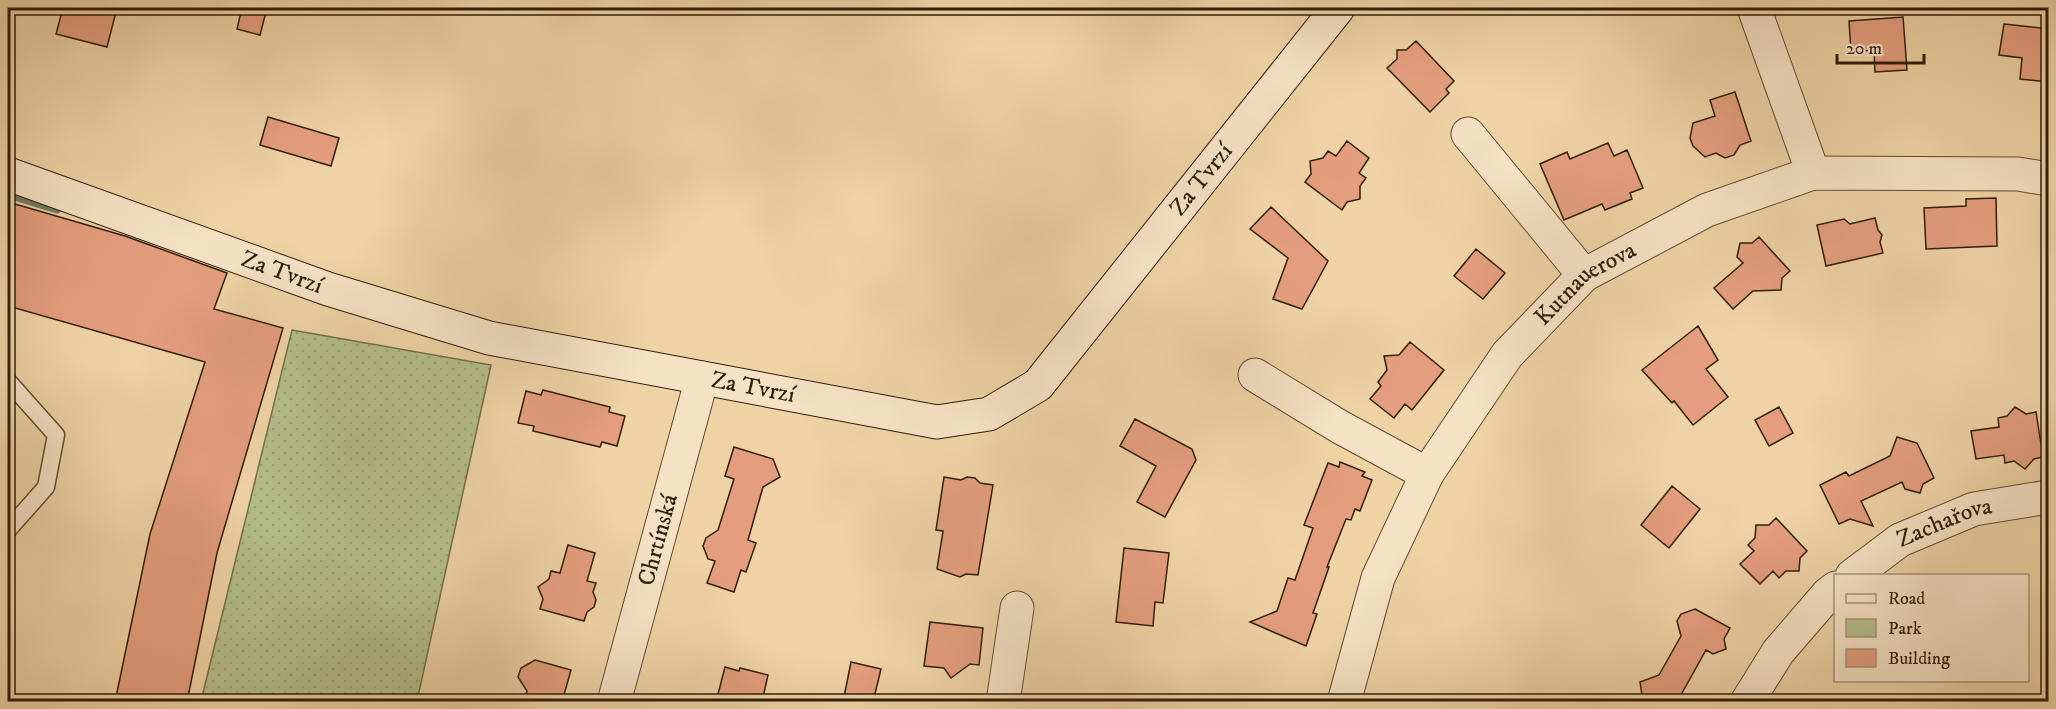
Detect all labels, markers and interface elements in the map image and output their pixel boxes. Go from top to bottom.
scale bar [1837,27,1924,65]
text: 20 m [1846,38,1882,60]
street label: Za Tvrzí [1163,136,1241,222]
street label: Kutnauerova [1528,235,1642,332]
street label: Za Tvrzí [237,244,328,301]
street label: Za Tvrzí [709,365,799,410]
street label: Chrtínská [631,490,685,589]
street label: Zachařova [1892,491,1995,555]
legend [1834,574,2029,682]
text: Road [1888,588,1925,610]
text: Park [1888,618,1922,640]
text: Building [1888,648,1950,670]

